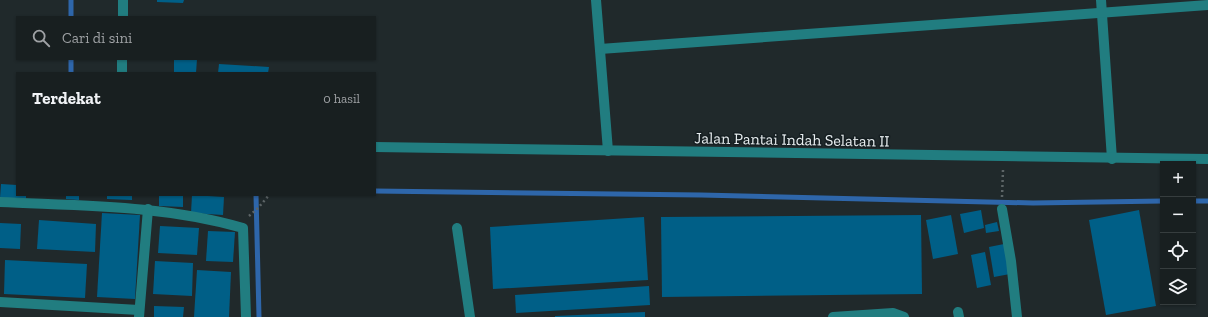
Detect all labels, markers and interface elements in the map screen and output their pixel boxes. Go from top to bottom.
search box [16,16,376,60]
icon: search [30,27,52,49]
text: Cari di sini [62,29,132,47]
text: Terdekat [32,88,101,108]
text: 0 hasil [323,91,360,106]
street label: Jalan Pantai Indah Selatan II [694,128,890,151]
map controls [1160,161,1196,305]
button: + [1160,161,1196,197]
button: − [1160,197,1196,233]
button: locate [1160,233,1196,269]
button: layers [1160,269,1196,305]

